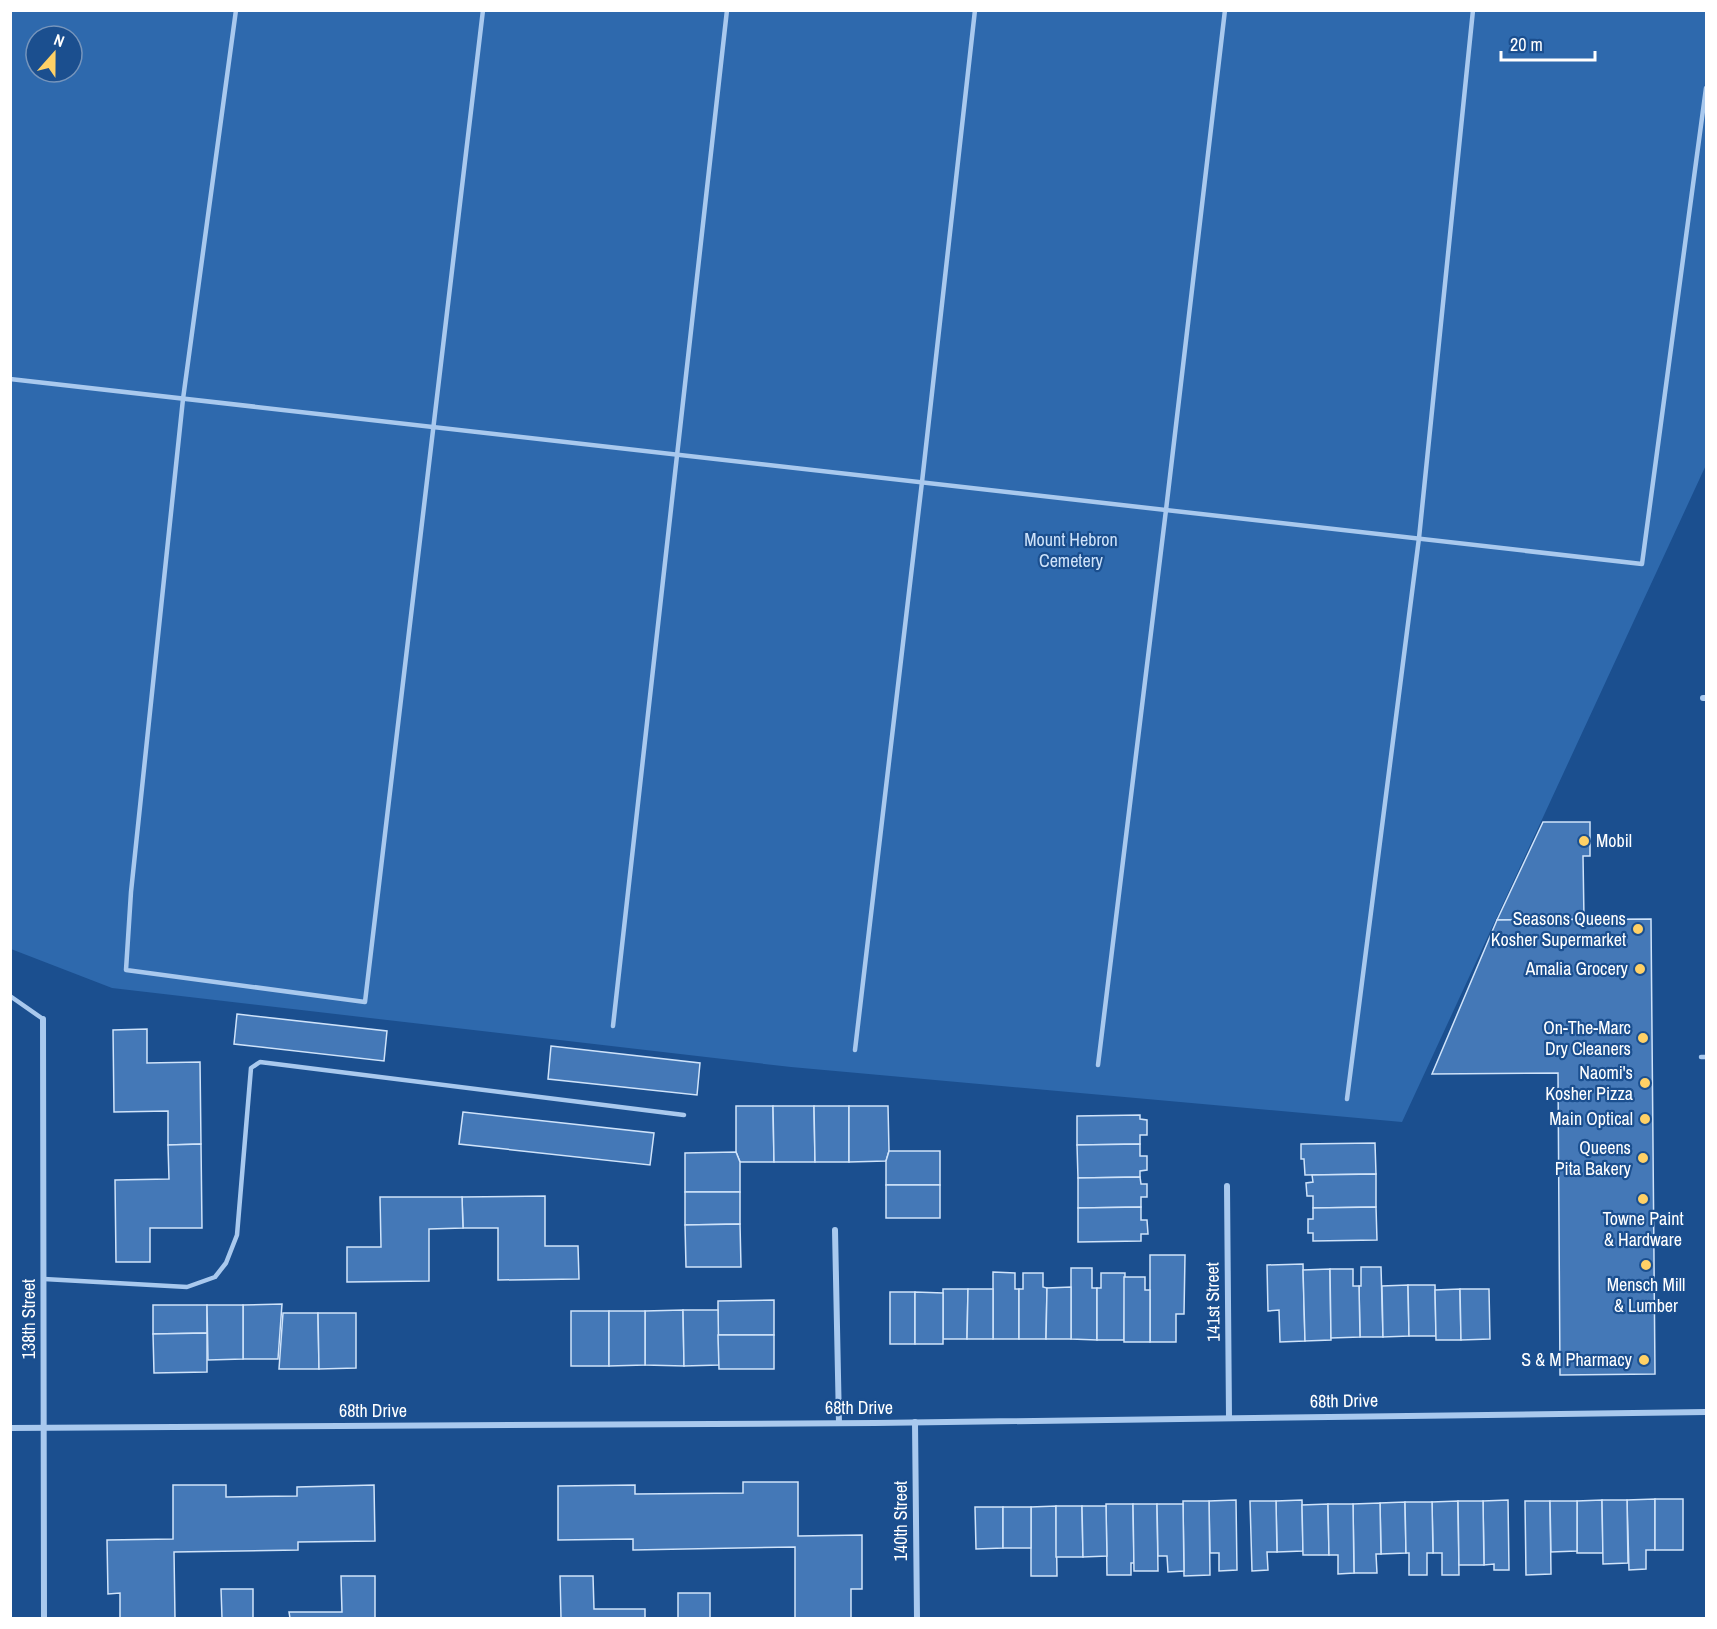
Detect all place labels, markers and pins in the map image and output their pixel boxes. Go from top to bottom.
place label: Mobil [1596,828,1632,853]
marker: Mobil [1577,834,1591,848]
place label: Seasons Queens Kosher Supermarket [1491,906,1626,952]
marker: Seasons Queens Kosher Supermarket [1631,922,1645,936]
place label: Amalia Grocery [1524,956,1629,981]
marker: Amalia Grocery [1633,962,1647,976]
place label: On-The-Marc Dry Cleaners [1543,1015,1631,1061]
marker: On-The-Marc Dry Cleaners [1636,1031,1650,1045]
place label: Naomi's Kosher Pizza [1545,1060,1633,1106]
marker: Naomi's Kosher Pizza [1638,1076,1652,1090]
place label: Main Optical [1549,1106,1633,1131]
marker: Main Optical [1638,1112,1652,1126]
place label: Queens Pita Bakery [1555,1135,1632,1181]
marker: Queens Pita Bakery [1636,1151,1650,1165]
marker: Towne Paint & Hardware [1636,1192,1650,1206]
place label: Towne Paint & Hardware [1602,1206,1684,1252]
marker: Mensch Mill & Lumber [1639,1258,1653,1272]
place label: Mensch Mill & Lumber [1607,1272,1685,1318]
place label: S & M Pharmacy [1521,1347,1633,1372]
marker: S & M Pharmacy [1637,1353,1651,1367]

